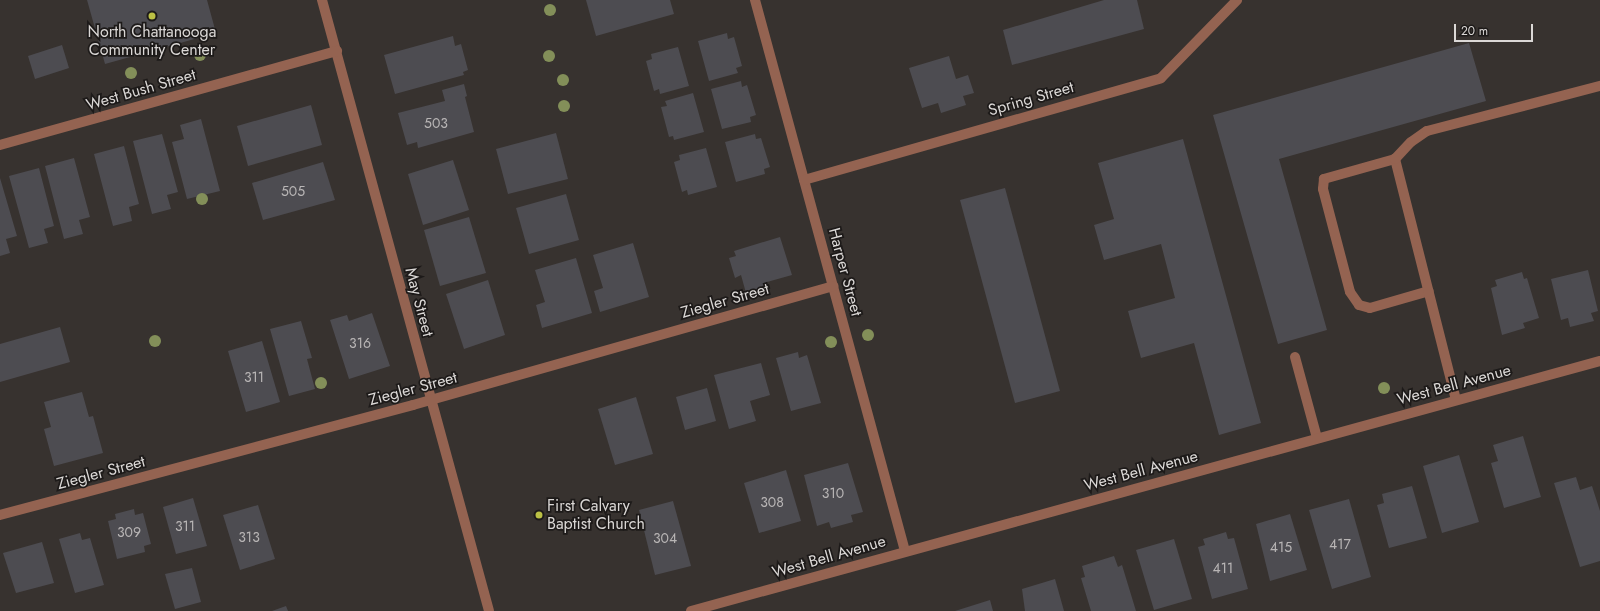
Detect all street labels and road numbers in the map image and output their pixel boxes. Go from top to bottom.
street label: West Bush Street [84,65,198,115]
street label: Spring Street [986,78,1076,120]
street label: Harper Street [824,226,866,318]
street label: May Street [401,265,437,339]
street label: Ziegler Street [679,279,771,323]
street label: West Bell Avenue [1395,361,1513,409]
street label: Ziegler Street [367,368,459,410]
street label: West Bell Avenue [1082,447,1200,495]
street label: Ziegler Street [55,452,147,494]
street label: West Bell Avenue [770,532,888,582]

